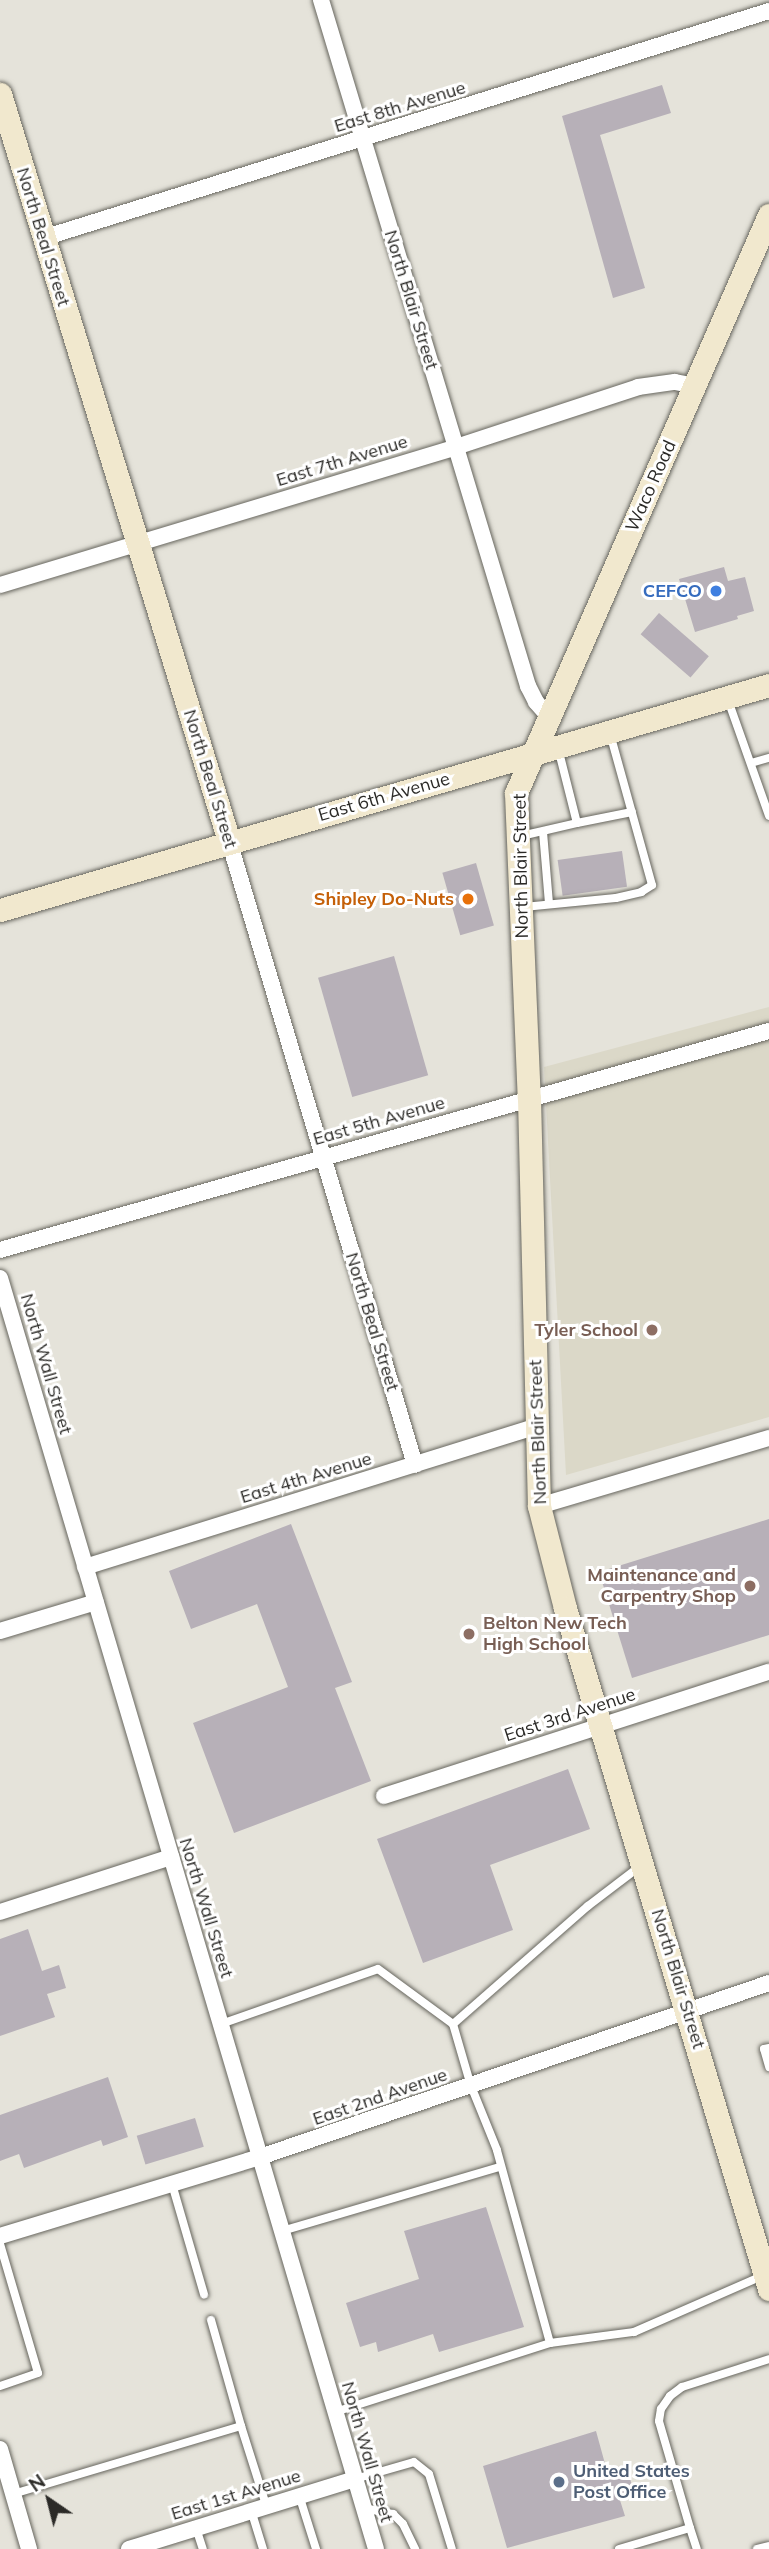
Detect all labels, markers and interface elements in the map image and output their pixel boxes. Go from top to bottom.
street label: East 8th Avenue [332,77,468,137]
street label: North Beal Street [12,165,74,309]
street label: North Blair Street [379,228,443,372]
street label: East 7th Avenue [274,431,410,491]
street label: Waco Road [621,437,681,535]
place label: CEFCO [643,580,702,602]
marker: CEFCO [708,583,724,599]
street label: North Beal Street [179,707,241,851]
street label: East 6th Avenue [316,768,452,826]
street label: North Blair Street [509,793,533,939]
place label: Shipley Do-Nuts [314,888,454,910]
marker: Shipley Do-Nuts [460,891,476,907]
street label: East 5th Avenue [311,1092,447,1150]
street label: North Beal Street [341,1250,403,1394]
street label: North Wall Street [16,1291,76,1437]
place label: Tyler School [534,1319,638,1341]
marker: Tyler School [644,1322,660,1338]
street label: North Blair Street [525,1359,551,1505]
street label: East 4th Avenue [238,1448,374,1508]
place label: Maintenance and Carpentry Shop [587,1565,736,1608]
marker: Maintenance and Carpentry Shop [742,1578,758,1594]
place label: Belton New Tech High School [483,1613,627,1656]
marker: Belton New Tech High School [461,1626,477,1642]
street label: East 3rd Avenue [502,1684,638,1746]
street label: North Wall Street [174,1835,238,1981]
street label: North Blair Street [646,1907,710,2051]
street label: East 2nd Avenue [310,2064,450,2130]
street label: North Wall Street [337,2379,397,2525]
place label: United States Post Office [573,2461,690,2504]
north arrow [14,2465,84,2535]
street label: East 1st Avenue [169,2465,303,2525]
text: N [24,2469,50,2497]
marker: United States Post Office [551,2474,567,2490]

